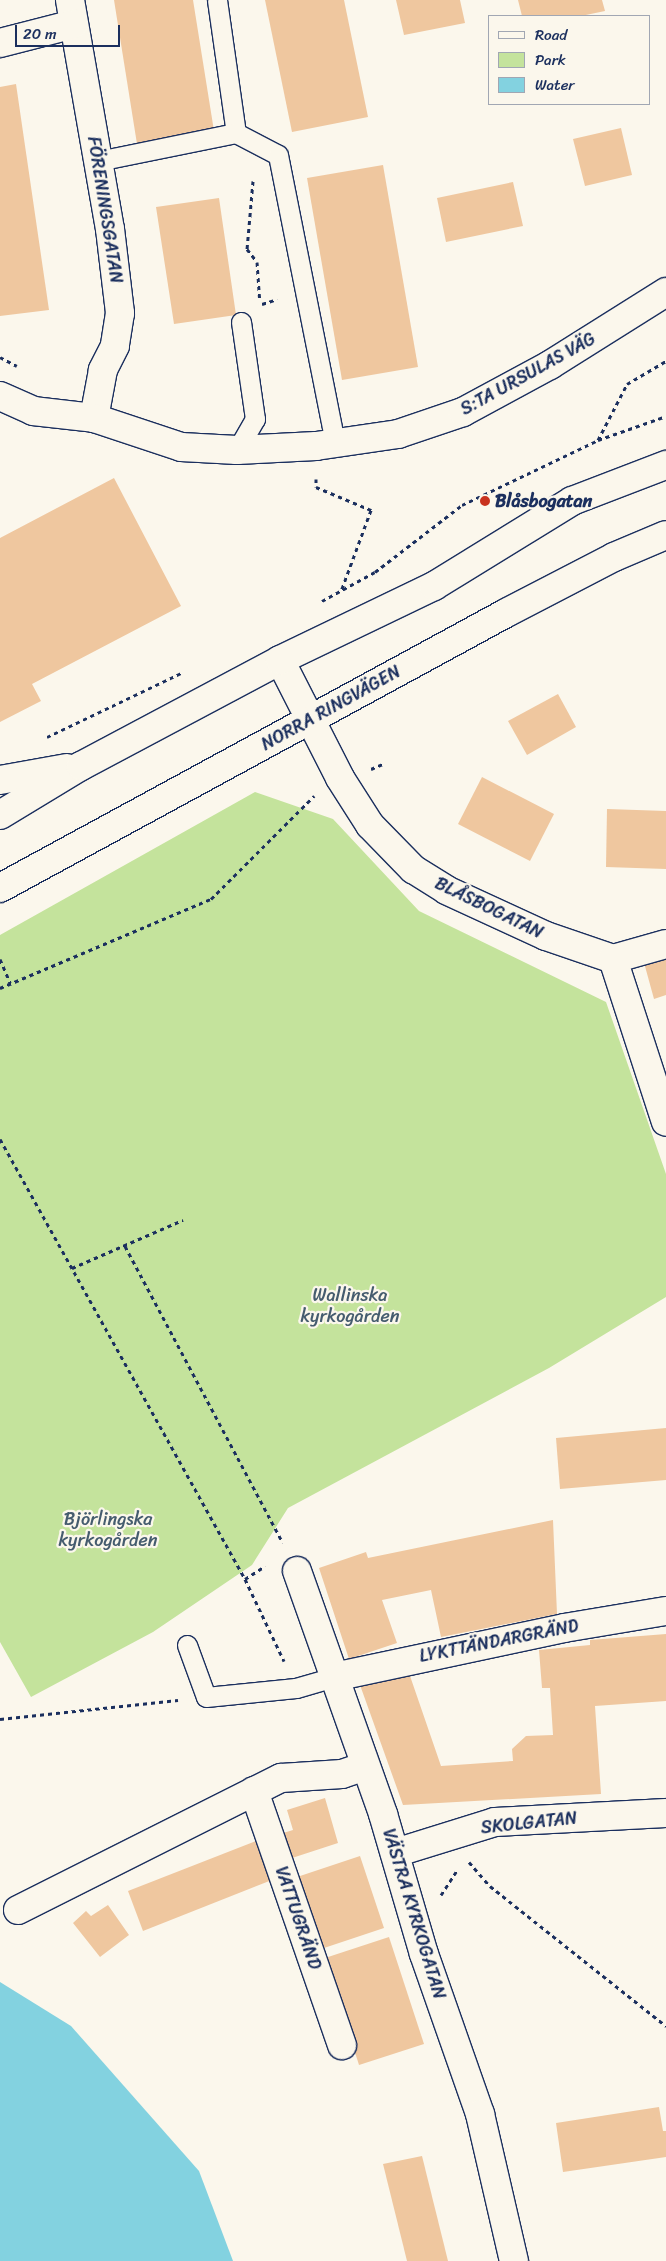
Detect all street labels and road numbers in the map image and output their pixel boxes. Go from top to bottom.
street label: FÖRENINGSGATAN [83,135,127,285]
street label: S:TA URSULAS VÄG [456,327,600,421]
street label: NORRA RINGVÄGEN [257,660,405,756]
street label: BLÅSBOGATAN [431,872,547,944]
street label: LYKTTÄNDARGRÄND [417,1615,581,1667]
street label: SKOLGATAN [480,1807,578,1839]
street label: VÄSTRA KYRKOGATAN [378,1827,450,2001]
street label: VATTUGRÄND [270,1864,326,1972]

